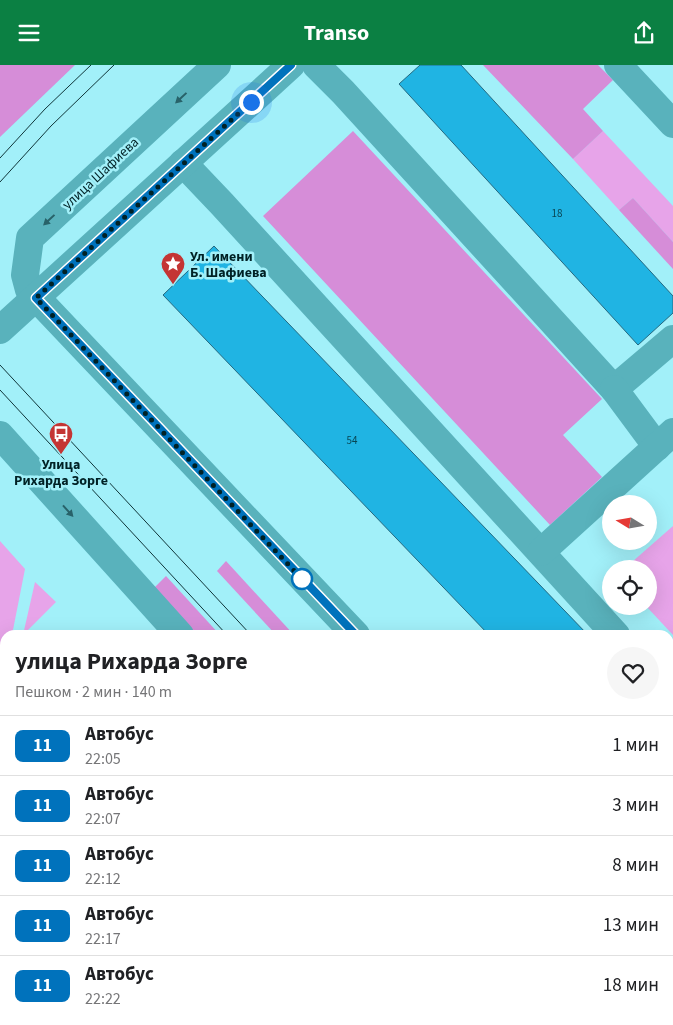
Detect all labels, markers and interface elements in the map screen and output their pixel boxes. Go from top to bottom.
text: Transo [304,17,369,49]
icon: menu [15,19,43,47]
icon: share [630,19,658,47]
your location [239,90,264,115]
one-way arrow [176,92,188,104]
street label: улица Шафиева [58,133,143,215]
house number: 18 [552,206,563,221]
one-way arrow [44,214,56,226]
place label: Ул. имени Б. Шафиева [190,247,267,283]
place icon: Ул. имени Б. Шафиева [160,251,186,285]
bus stop icon: Улица Рихарда Зорге [48,421,74,455]
house number: 54 [347,433,358,448]
place label: Улица Рихарда Зорге [14,455,108,491]
north arrow [602,495,658,550]
map controls [602,495,657,615]
one-way arrow [62,504,74,516]
button: locate [602,560,657,615]
unlabelled marker [291,568,313,590]
text: улица Рихарда Зорге [15,644,248,679]
button: heart [607,647,659,699]
text: Пешком · 2 мин · 140 m [15,681,172,703]
text: Автобус [85,721,154,748]
text: 1 мин [612,732,659,759]
text: 11 [33,733,52,758]
text: 22:05 [85,748,121,770]
text: Автобус [85,781,154,808]
text: 3 мин [612,792,659,819]
text: 11 [33,793,52,818]
text: 22:07 [85,808,121,830]
text: Автобус [85,841,154,868]
text: 8 мин [612,852,659,879]
text: 11 [33,853,52,878]
text: 22:12 [85,868,121,890]
text: Автобус [85,901,154,928]
text: 13 мин [603,912,659,939]
text: 11 [33,913,52,938]
text: 22:17 [85,928,121,950]
text: Автобус [85,961,154,988]
text: 18 мин [603,972,659,999]
text: 11 [33,973,52,998]
text: 22:22 [85,988,121,1010]

